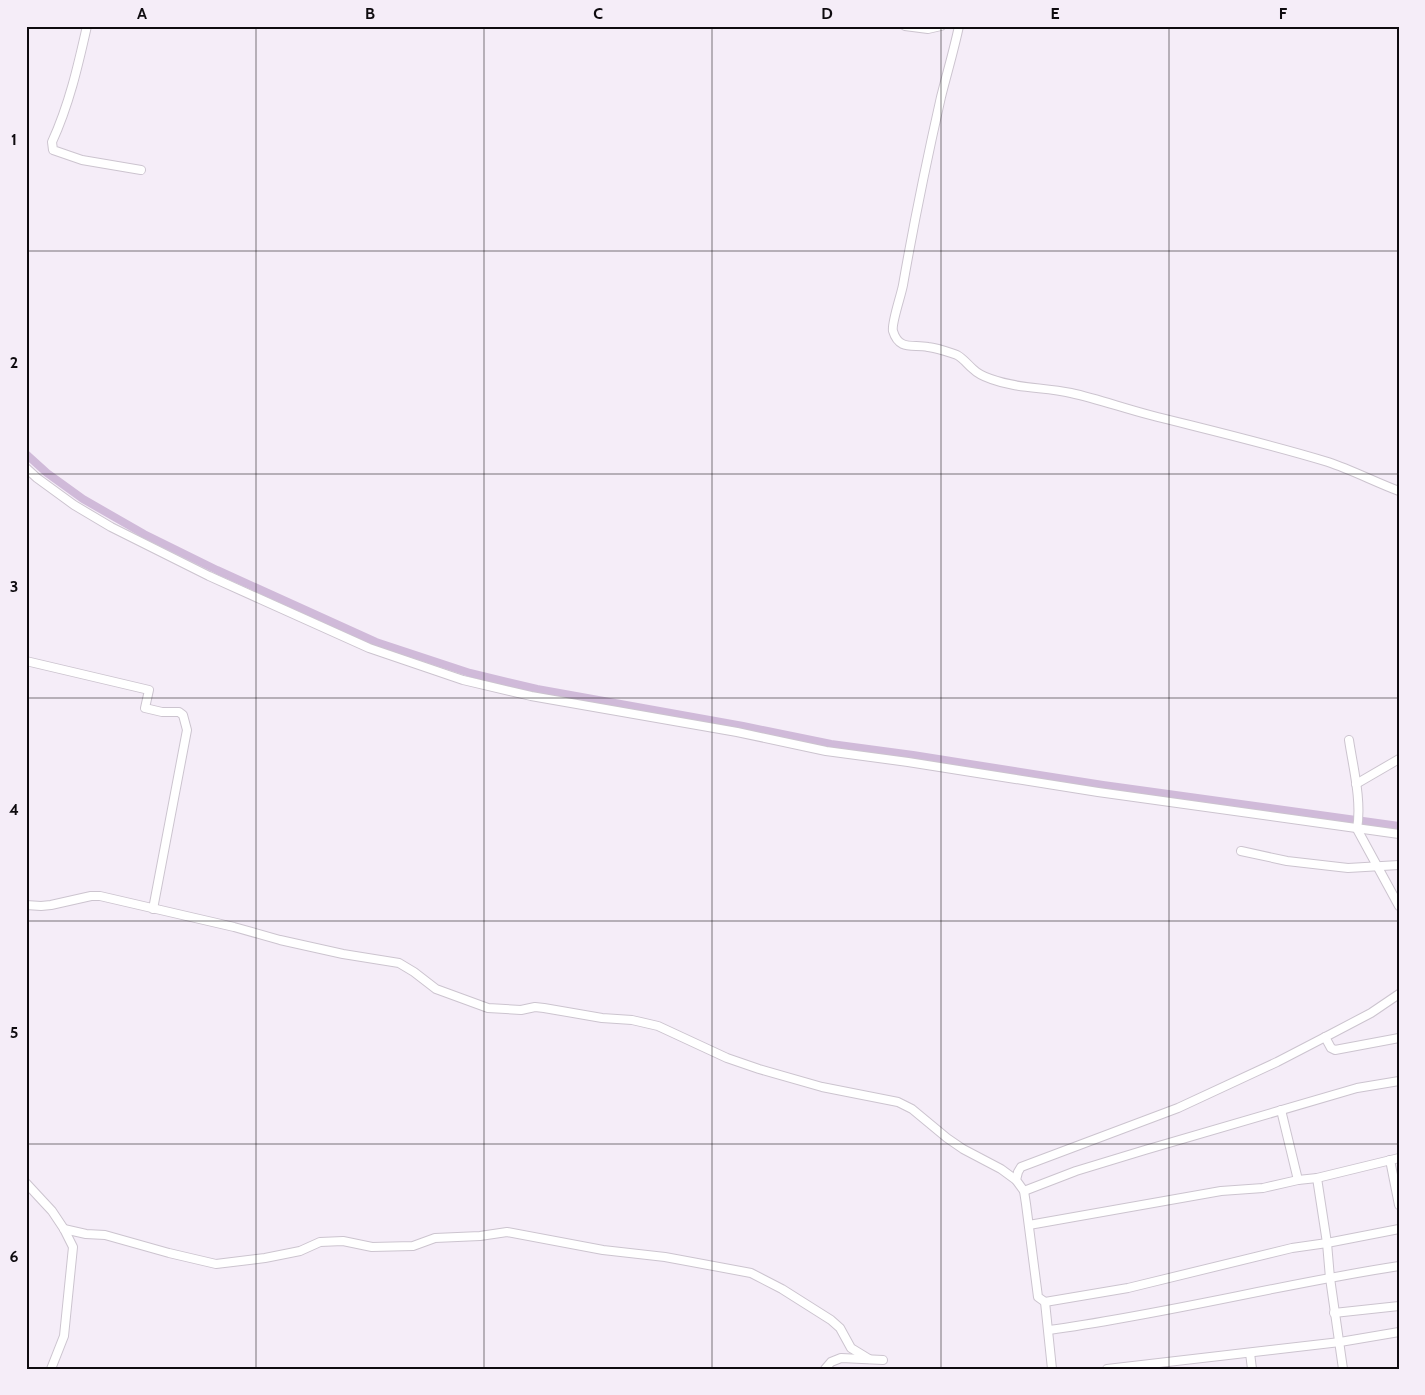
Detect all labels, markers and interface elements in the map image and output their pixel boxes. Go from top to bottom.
text: A [137,4,147,23]
text: B [365,4,375,23]
text: C [593,4,603,23]
text: D [821,4,833,23]
text: E [1050,4,1060,23]
text: F [1279,4,1288,23]
text: 1 [11,130,17,149]
text: 2 [10,353,18,372]
text: 3 [10,577,18,596]
text: 4 [9,800,19,819]
text: 5 [10,1023,18,1042]
text: 6 [10,1247,19,1266]

